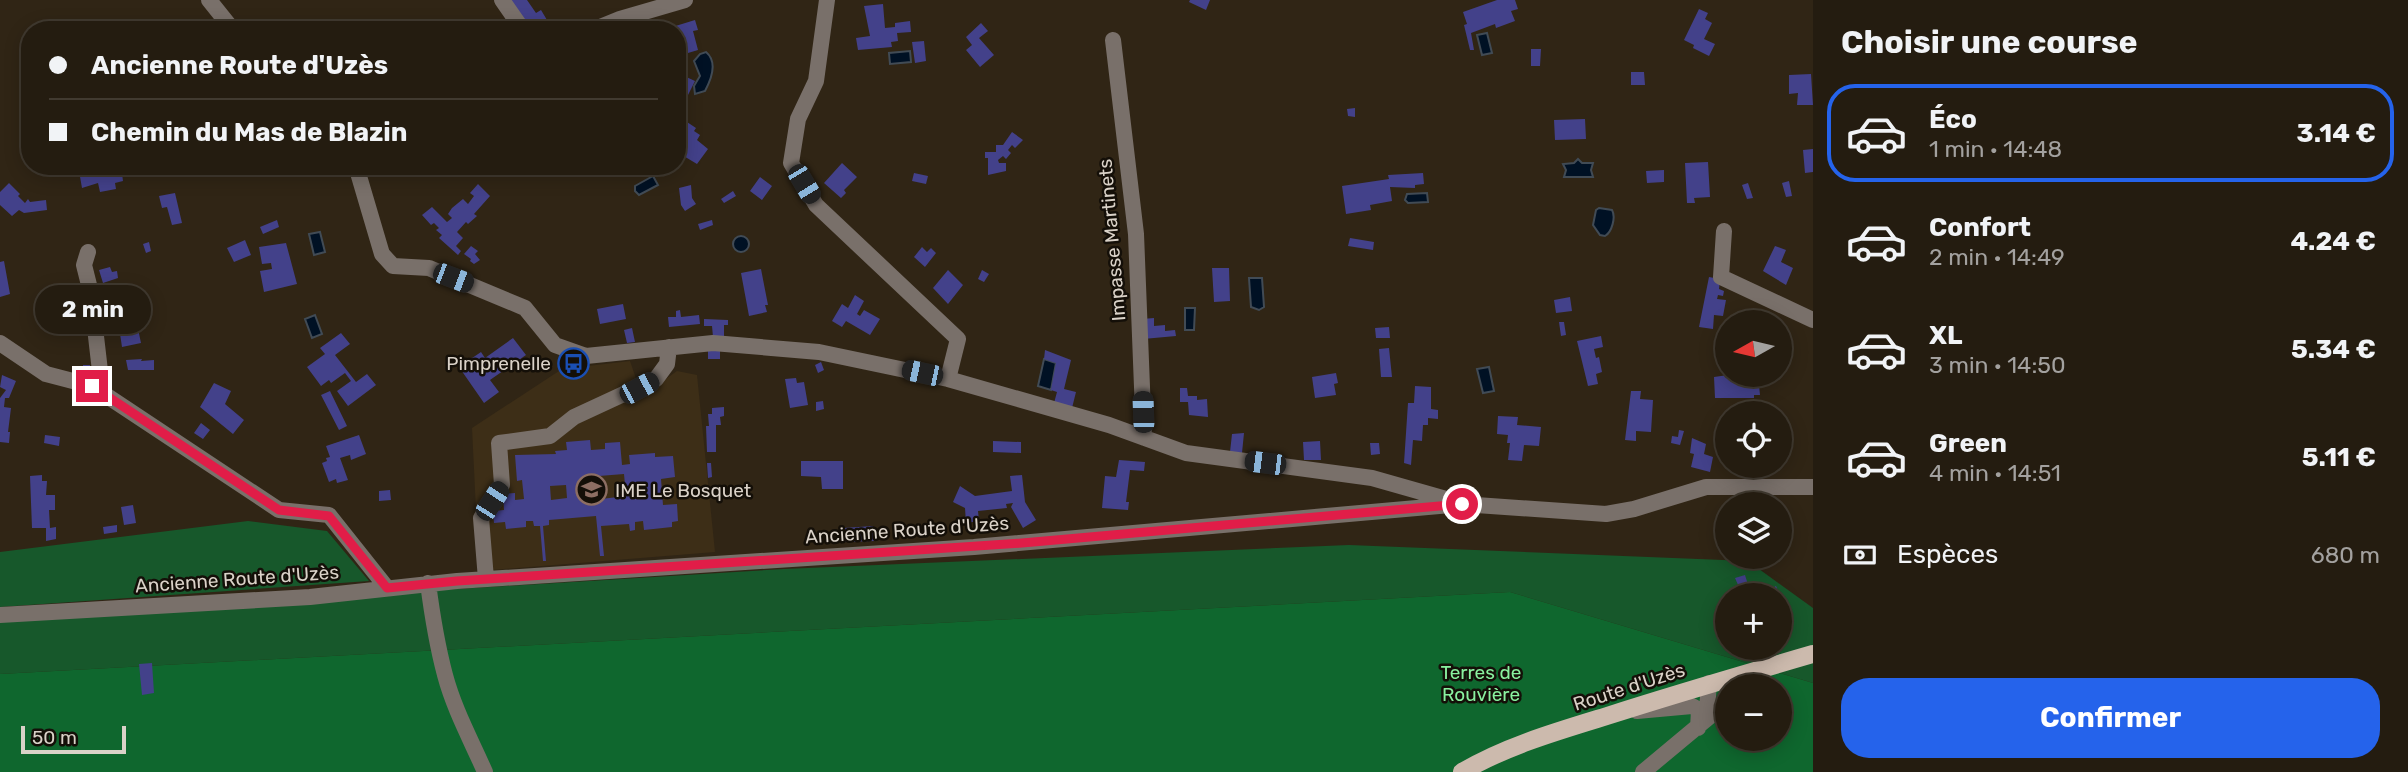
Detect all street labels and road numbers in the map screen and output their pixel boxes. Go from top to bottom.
street label: Impasse Martinets [1093,158,1131,322]
street label: Ancienne Route d'Uzès [804,511,1010,549]
street label: Ancienne Route d'Uzès [134,560,340,598]
street label: Route d'Uzès [1570,658,1688,716]

